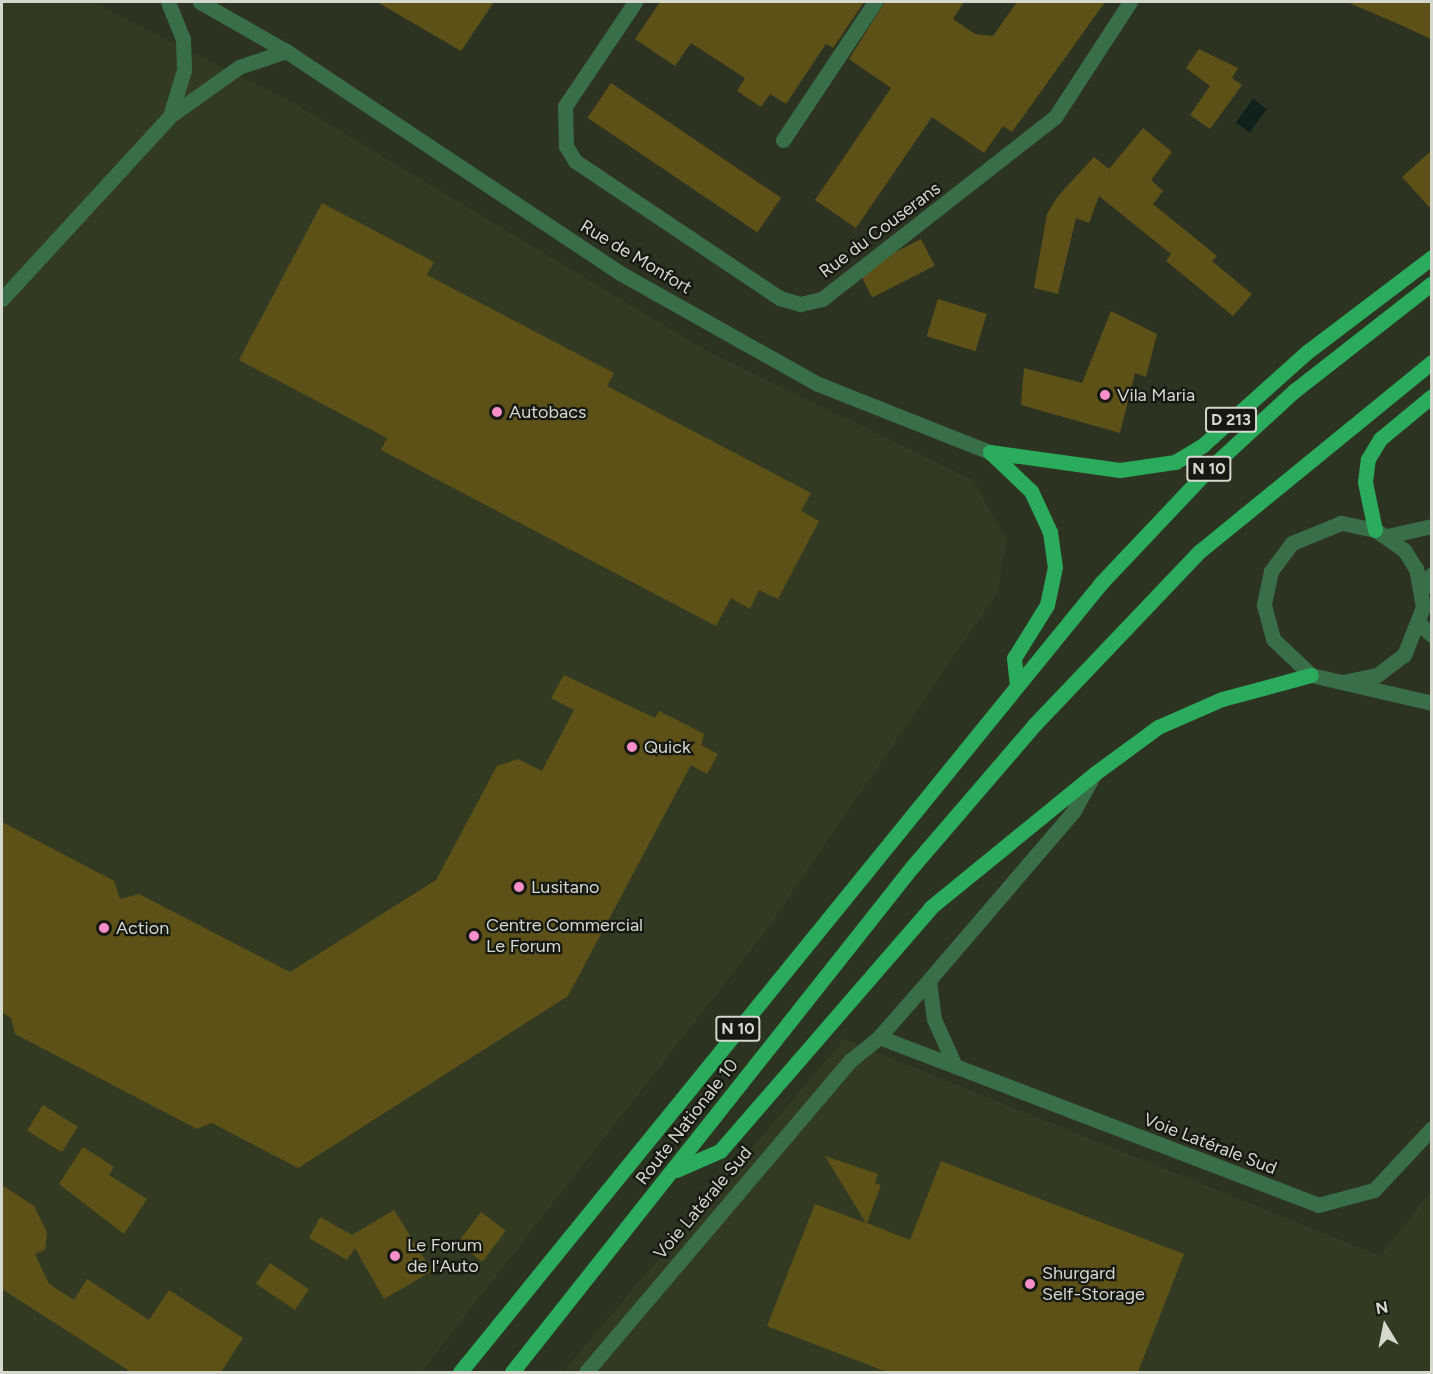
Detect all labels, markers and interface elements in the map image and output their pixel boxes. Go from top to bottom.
street label: Rue du Couserans [815,177,945,283]
street label: Rue de Monfort [576,215,696,299]
place label: Vila Maria [1117,384,1195,406]
marker: Vila Maria [1098,388,1112,402]
place label: Autobacs [509,401,586,423]
marker: Autobacs [490,405,504,419]
road number: D 213 [1204,407,1258,433]
road number: N 10 [1185,456,1233,482]
place label: Quick [644,736,691,758]
marker: Quick [625,740,639,754]
place label: Lusitano [531,876,599,898]
marker: Lusitano [512,880,526,894]
place label: Centre Commercial Le Forum [486,915,643,958]
place label: Action [116,917,169,939]
marker: Action [97,921,111,935]
marker: Centre Commercial Le Forum [467,929,481,943]
road number: N 10 [714,1016,762,1042]
street label: Route Nationale 10 [631,1055,743,1189]
street label: Voie Latérale Sud [1140,1109,1280,1179]
street label: Voie Latérale Sud [649,1142,757,1264]
place label: Le Forum de l'Auto [407,1235,482,1278]
marker: Le Forum de l'Auto [388,1249,402,1263]
place label: Shurgard Self-Storage [1042,1263,1145,1306]
marker: Shurgard Self-Storage [1023,1277,1037,1291]
north arrow [1355,1296,1415,1356]
text: N [1374,1297,1390,1318]

